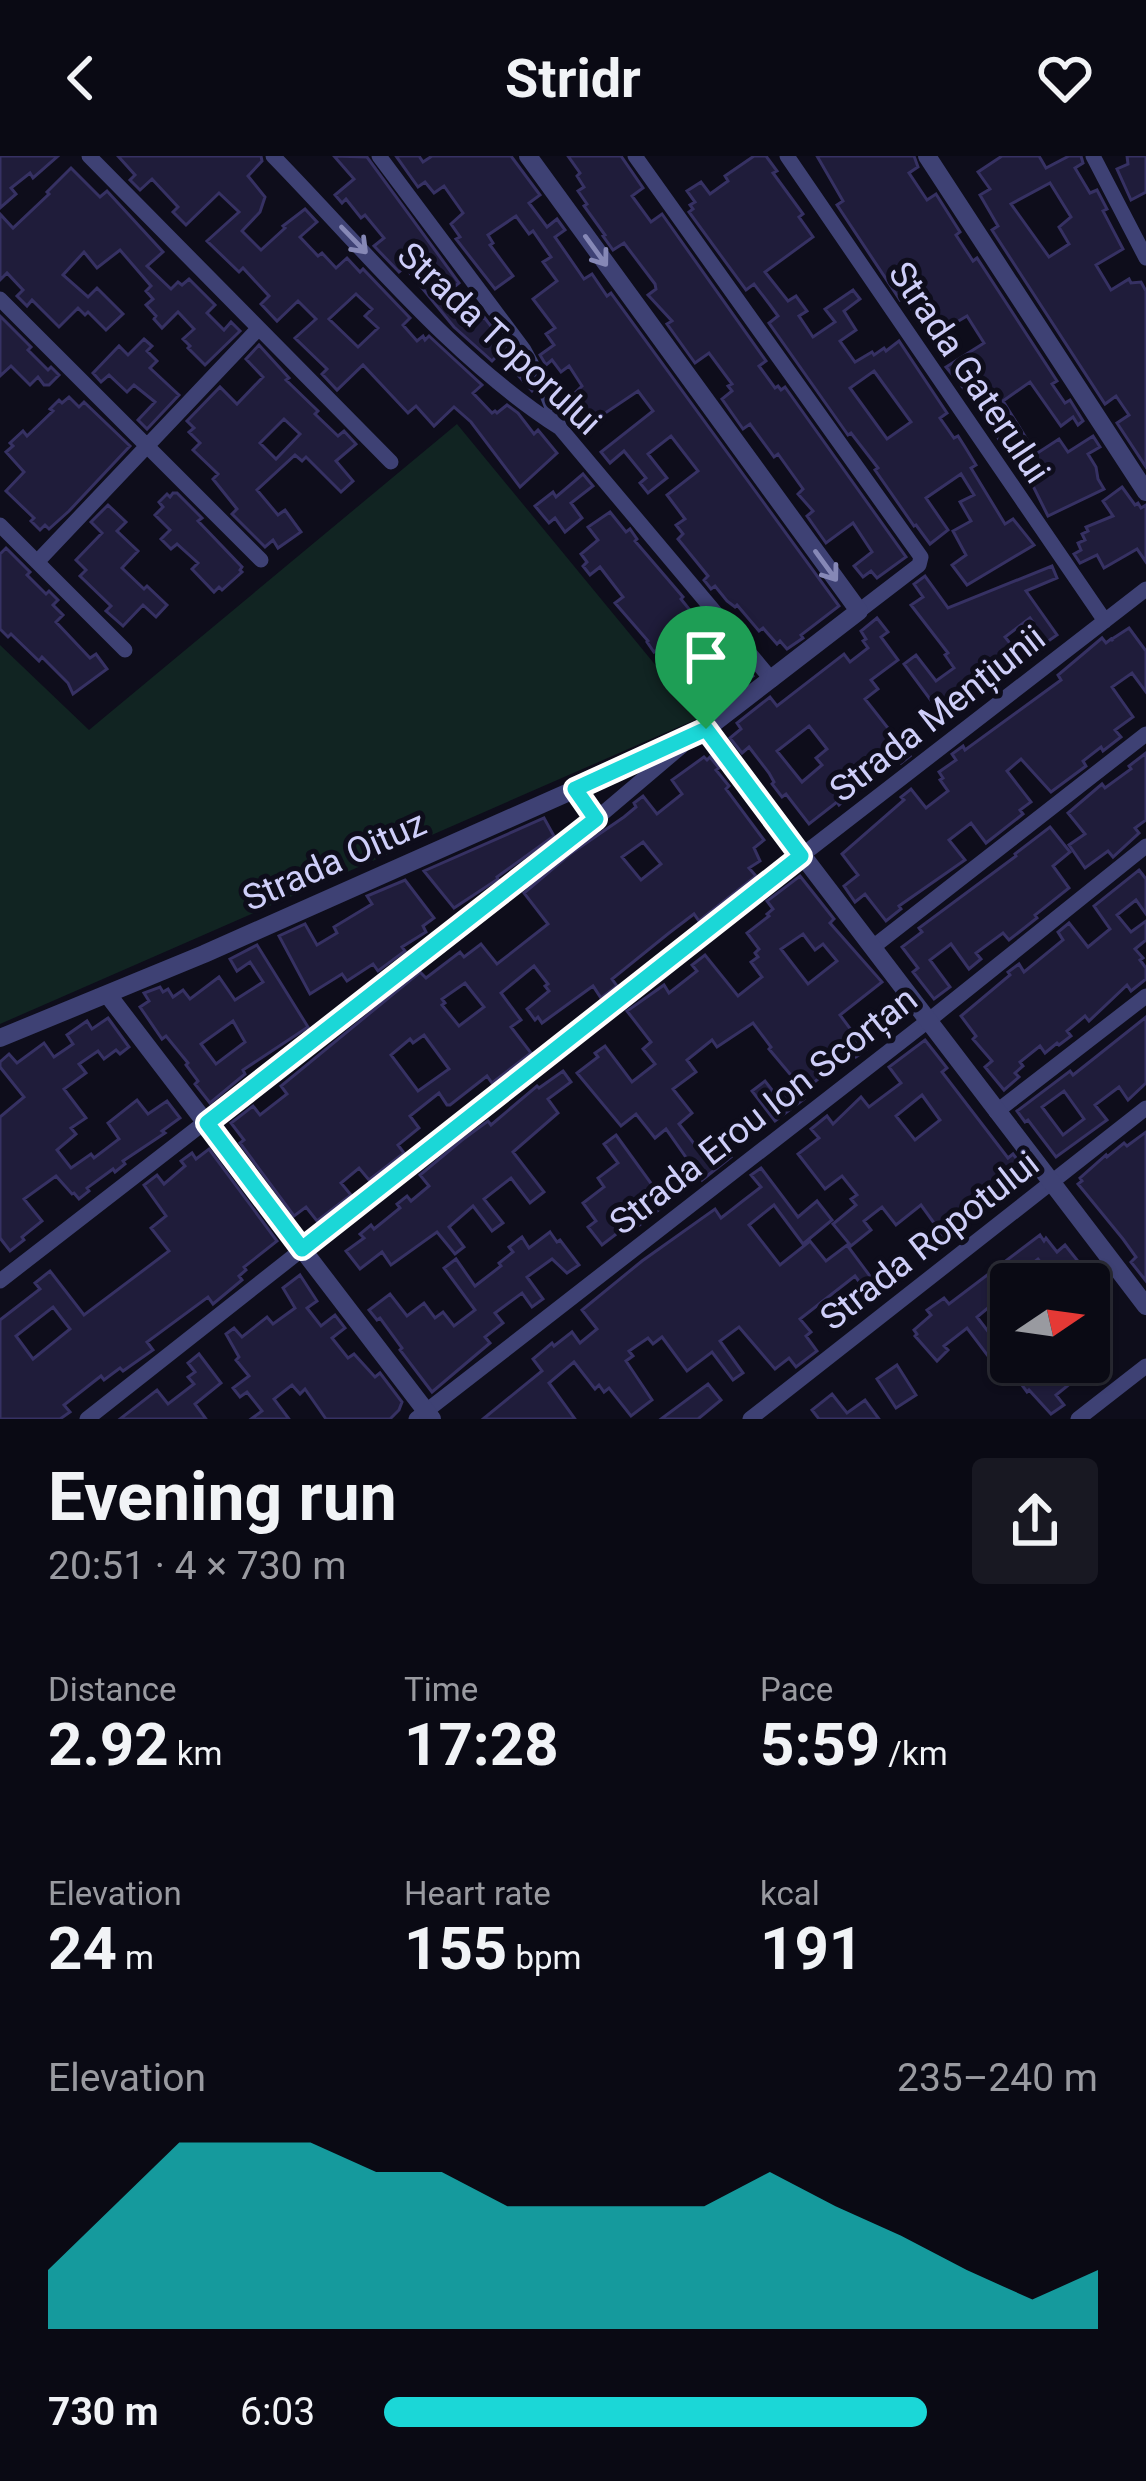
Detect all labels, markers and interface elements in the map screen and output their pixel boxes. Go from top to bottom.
icon: back [48,45,114,111]
icon: heart [1032,45,1098,111]
text: Stridr [505,47,641,110]
one-way arrow [340,225,368,254]
street label: Strada Toporului [389,234,610,444]
one-way arrow [583,234,609,267]
street label: Strada Gaterului [880,254,1059,491]
one-way arrow [813,549,838,582]
pin [655,606,757,729]
street label: Strada Mențiunii [822,617,1053,811]
icon: arrive [673,624,739,690]
street label: Strada Oituz [236,802,433,920]
street label: Strada Erou Ion Scorțan [602,978,925,1244]
street label: Strada Ropotului [812,1143,1047,1339]
north arrow [990,1263,1110,1383]
map controls [990,1263,1110,1383]
button: share [972,1458,1098,1584]
text: Evening run [48,1459,397,1536]
text: 20:51 · 4 × 730 m [48,1543,346,1589]
text: Distance [48,1670,176,1709]
text: Time [404,1670,478,1709]
text: Pace [760,1670,833,1709]
text: 2.92 [48,1709,169,1780]
text: 17:28 [404,1709,559,1780]
text: 5:59 [760,1709,880,1780]
text: km [169,1734,223,1773]
text: /km [880,1734,948,1773]
text: Elevation [48,1874,182,1913]
text: Heart rate [404,1874,551,1913]
text: kcal [760,1874,820,1913]
text: 24 [48,1913,117,1984]
text: 155 [404,1913,507,1984]
text: 191 [760,1913,863,1984]
text: m [117,1938,154,1977]
text: bpm [507,1938,581,1977]
text: Elevation [48,2055,206,2101]
text: 235–240 m [897,2055,1098,2101]
text: 730 m [48,2389,159,2435]
text: 6:03 [240,2389,315,2435]

